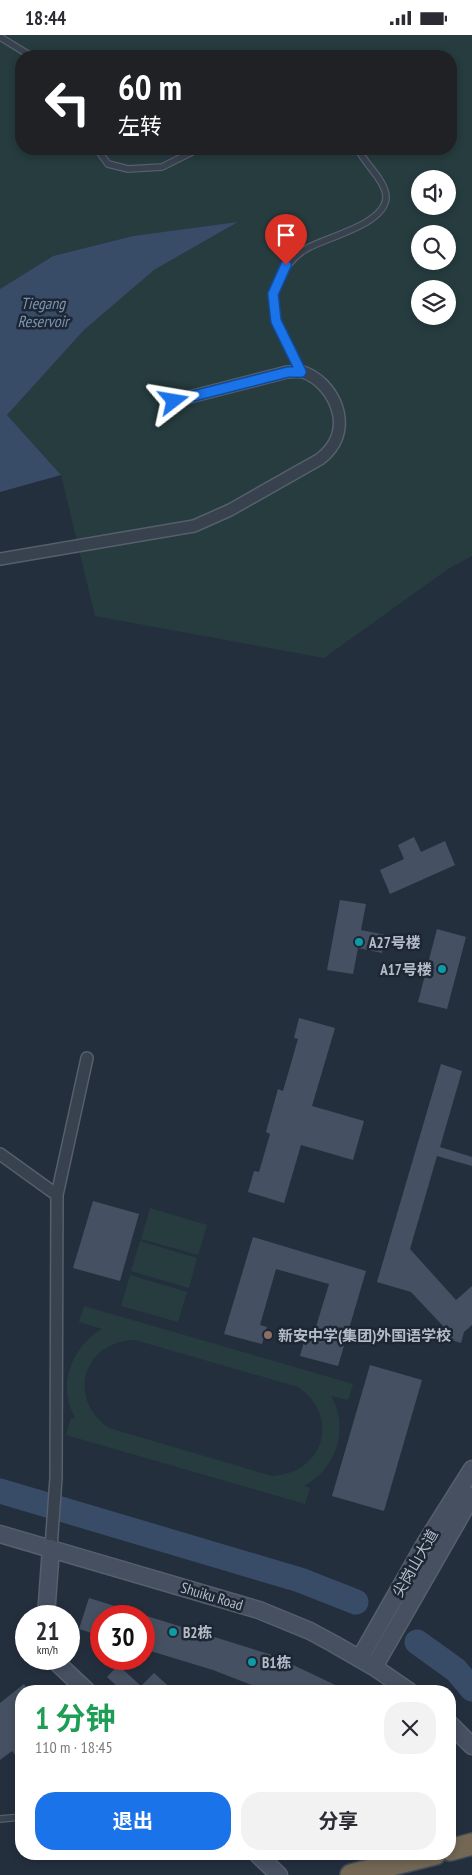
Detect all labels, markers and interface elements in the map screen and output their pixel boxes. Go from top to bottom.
text: 18:44 [25,6,66,30]
text: 60 m [118,64,182,110]
icon: left [35,70,100,135]
text: 左转 [118,112,162,140]
map controls [411,170,456,325]
button: sound [411,170,456,215]
pin [265,214,307,265]
icon: arrive [272,221,300,249]
button: search [411,225,456,270]
button: layers [411,280,456,325]
water label: Tiegang Reservoir [17,293,71,331]
position arrow [147,374,199,426]
place label: A27号楼 [368,933,421,952]
marker: A27号楼 [353,936,365,948]
place label: A17号楼 [379,960,432,979]
marker: A17号楼 [436,963,448,975]
place label: 新安中学(集团)外国语学校 [278,1326,451,1345]
marker: 新安中学(集团)外国语学校 [262,1329,274,1341]
street label: 尖岗山大道 [388,1526,442,1600]
street label: Shuiku Road [179,1578,245,1614]
speed limit sign: 30 [90,1605,155,1670]
text: 21 [36,1615,59,1647]
place label: B2栋 [183,1623,213,1642]
marker: B2栋 [167,1626,179,1638]
text: km/h [37,1642,58,1657]
place label: B1栋 [262,1653,292,1672]
marker: B1栋 [246,1656,258,1668]
text: 1 分钟 [35,1698,116,1737]
button: close [384,1702,436,1754]
text: 110 m · 18:45 [35,1737,113,1757]
button: 退出 [35,1792,231,1850]
button: 分享 [241,1792,436,1850]

